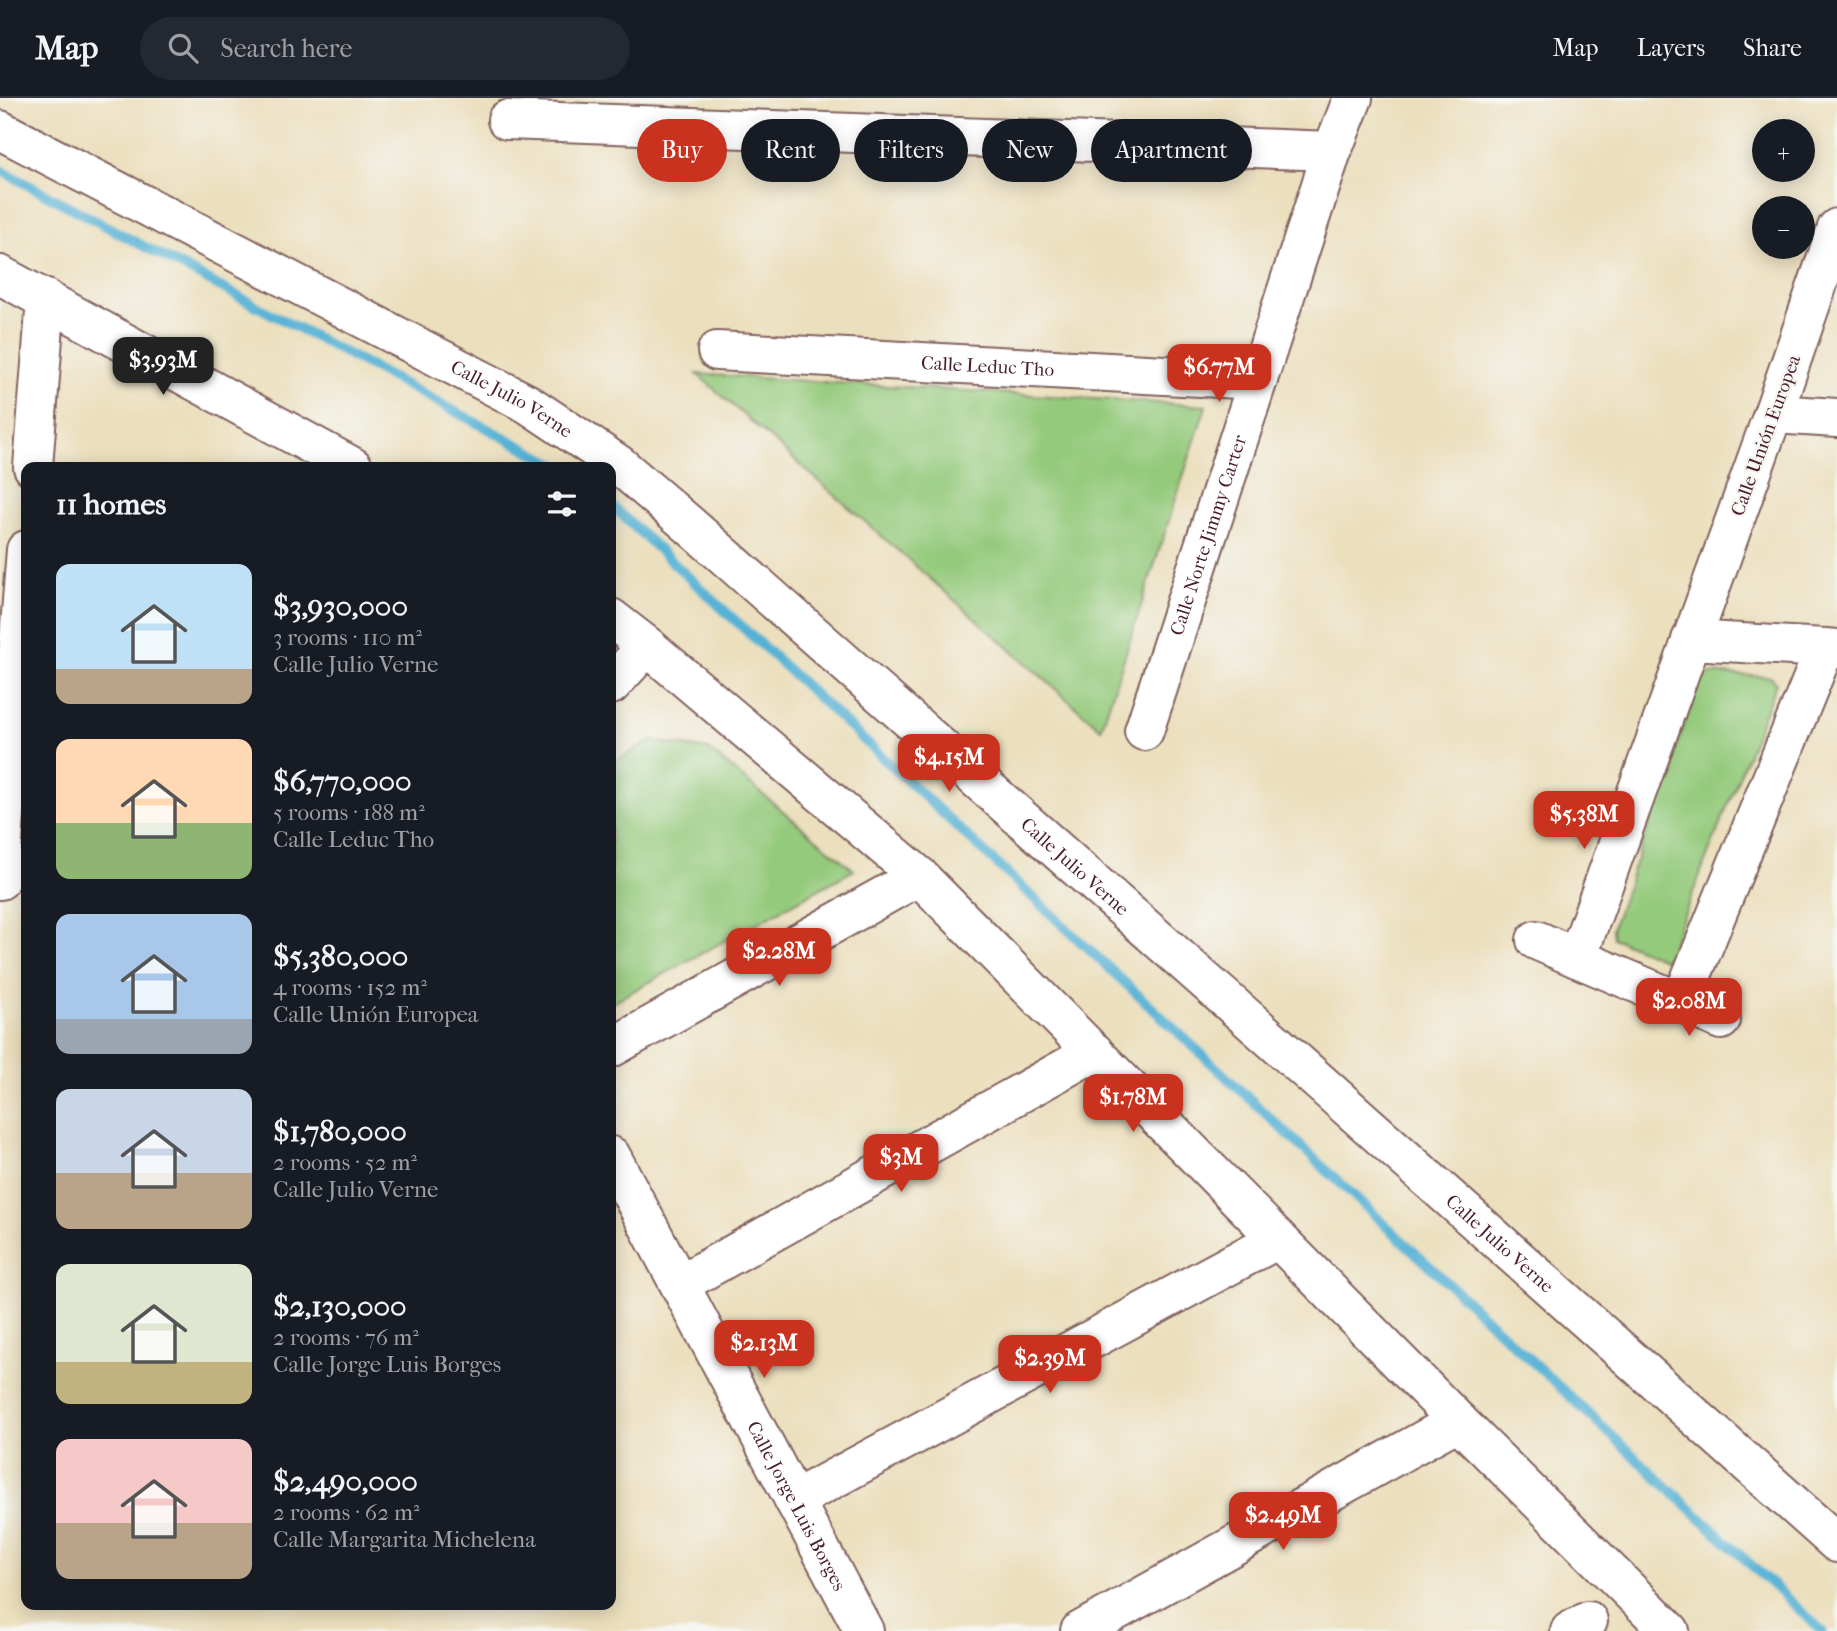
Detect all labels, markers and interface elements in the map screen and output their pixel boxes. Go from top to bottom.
search box [140,17,630,80]
text: Map [35,29,98,68]
icon: search [164,29,202,67]
text: Search here [220,33,352,64]
text: Map [1553,34,1599,62]
text: Layers [1637,34,1705,62]
text: Share [1743,34,1802,62]
chip: Buy [637,119,727,182]
chip: Rent [741,119,840,182]
chip: Filters [854,119,968,182]
chip: New [982,119,1077,182]
chip: Apartment [1091,119,1252,182]
map controls [1752,119,1815,259]
button: + [1752,119,1815,182]
button: − [1752,196,1815,259]
pin: $3.93M [106,338,220,397]
pin: $6.77M [1162,344,1276,404]
text: $3.93M [129,346,197,373]
street label: Calle Leduc Tho [920,352,1055,381]
street label: Calle Unión Europea [1727,352,1805,519]
text: $6.77M [1183,353,1255,380]
street label: Calle Julio Verne [447,356,576,443]
street label: Calle Norte Jimmy Carter [1166,432,1251,638]
icon: filters [543,485,581,523]
text: 11 homes [56,487,166,522]
text: $3,930,000 [273,589,408,624]
icon: home [112,592,196,676]
text: 3 rooms · 110 m² [273,624,422,651]
text: Calle Julio Verne [273,651,438,678]
pin: $4.15M [892,734,1006,794]
text: $4.15M [914,743,984,770]
text: $6,770,000 [273,764,412,799]
icon: home [112,767,196,851]
pin: $5.38M [1527,792,1641,851]
text: 5 rooms · 188 m² [273,799,425,826]
text: $5.38M [1549,800,1619,827]
street label: Calle Julio Verne [1016,813,1133,920]
text: Calle Leduc Tho [273,826,434,853]
pin: $2.28M [722,928,836,988]
text: $2.28M [742,937,816,964]
text: $5,380,000 [273,939,408,974]
icon: home [112,942,196,1026]
text: 4 rooms · 152 m² [273,974,427,1001]
pin: $2.08M [1632,978,1746,1038]
text: $2.08M [1652,987,1726,1014]
text: Calle Unión Europea [273,1001,478,1028]
pin: $1.78M [1076,1074,1190,1134]
text: $1.78M [1099,1083,1167,1110]
text: $1,780,000 [273,1114,407,1149]
icon: home [112,1117,196,1201]
pin: $3M [867,1134,935,1194]
text: $3M [879,1143,923,1170]
text: 2 rooms · 52 m² [273,1149,417,1176]
text: Calle Julio Verne [273,1176,438,1203]
street label: Calle Julio Verne [1441,1190,1558,1297]
text: $2,130,000 [273,1289,407,1324]
icon: home [112,1292,196,1376]
pin: $2.13M [707,1320,821,1380]
text: 2 rooms · 76 m² [273,1324,419,1351]
text: $2.13M [730,1329,798,1356]
pin: $2.39M [993,1336,1107,1395]
text: $2.39M [1014,1344,1086,1371]
text: Calle Jorge Luis Borges [273,1351,501,1378]
street label: Calle Jorge Luis Borges [742,1418,850,1594]
text: $2,490,000 [273,1464,418,1499]
icon: home [112,1467,196,1551]
pin: $2.49M [1226,1492,1340,1552]
text: 2 rooms · 62 m² [273,1499,420,1526]
text: $2.49M [1245,1501,1321,1528]
text: Calle Margarita Michelena [273,1526,536,1553]

